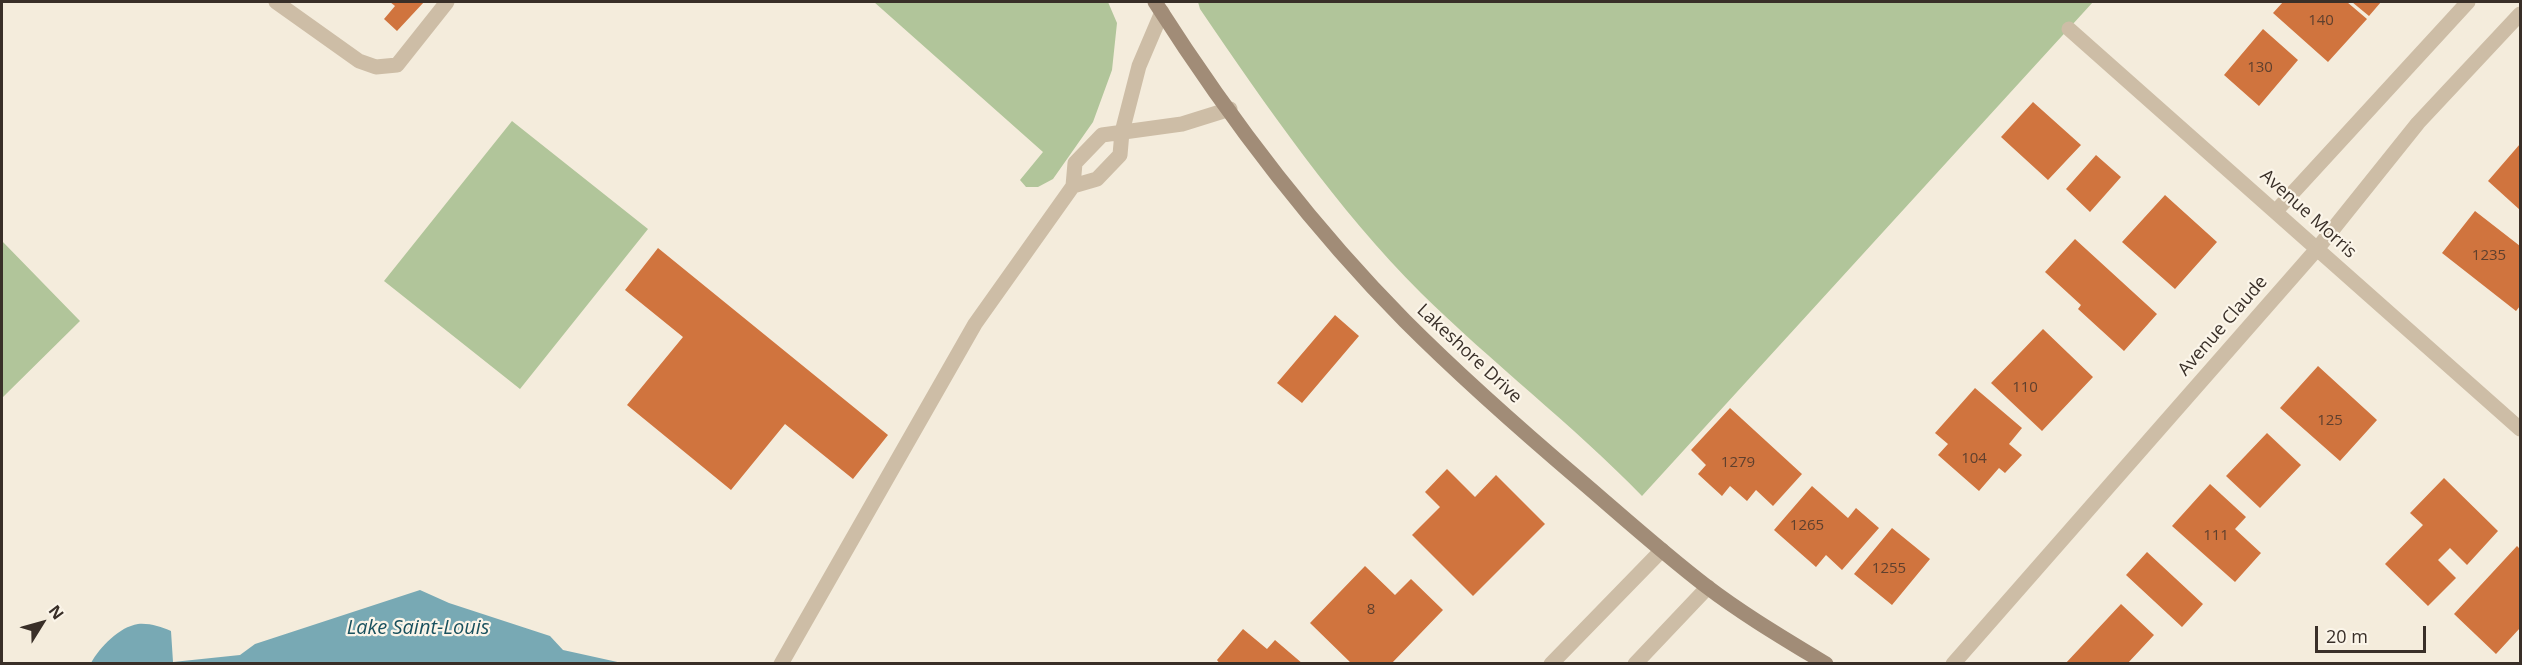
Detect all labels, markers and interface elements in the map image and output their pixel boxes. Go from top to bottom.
house number: 140 [2308,12,2334,30]
house number: 130 [2247,59,2273,77]
street label: Avenue Morris [2255,165,2361,263]
house number: 1235 [2472,247,2506,265]
street label: Avenue Claude [2174,272,2272,380]
street label: Lakeshore Drive [1412,300,1526,408]
house number: 110 [2012,379,2038,397]
house number: 125 [2317,412,2343,430]
house number: 104 [1961,450,1987,468]
house number: 1279 [1721,454,1755,472]
house number: 1265 [1790,517,1824,535]
house number: 111 [2203,527,2229,545]
house number: 1255 [1872,560,1906,578]
north arrow [12,593,72,653]
text: N [44,600,69,624]
house number: 8 [1367,601,1375,619]
scale bar [2318,614,2429,652]
water label: Lake Saint-Louis [347,616,489,640]
text: 20 m [2326,624,2368,648]

